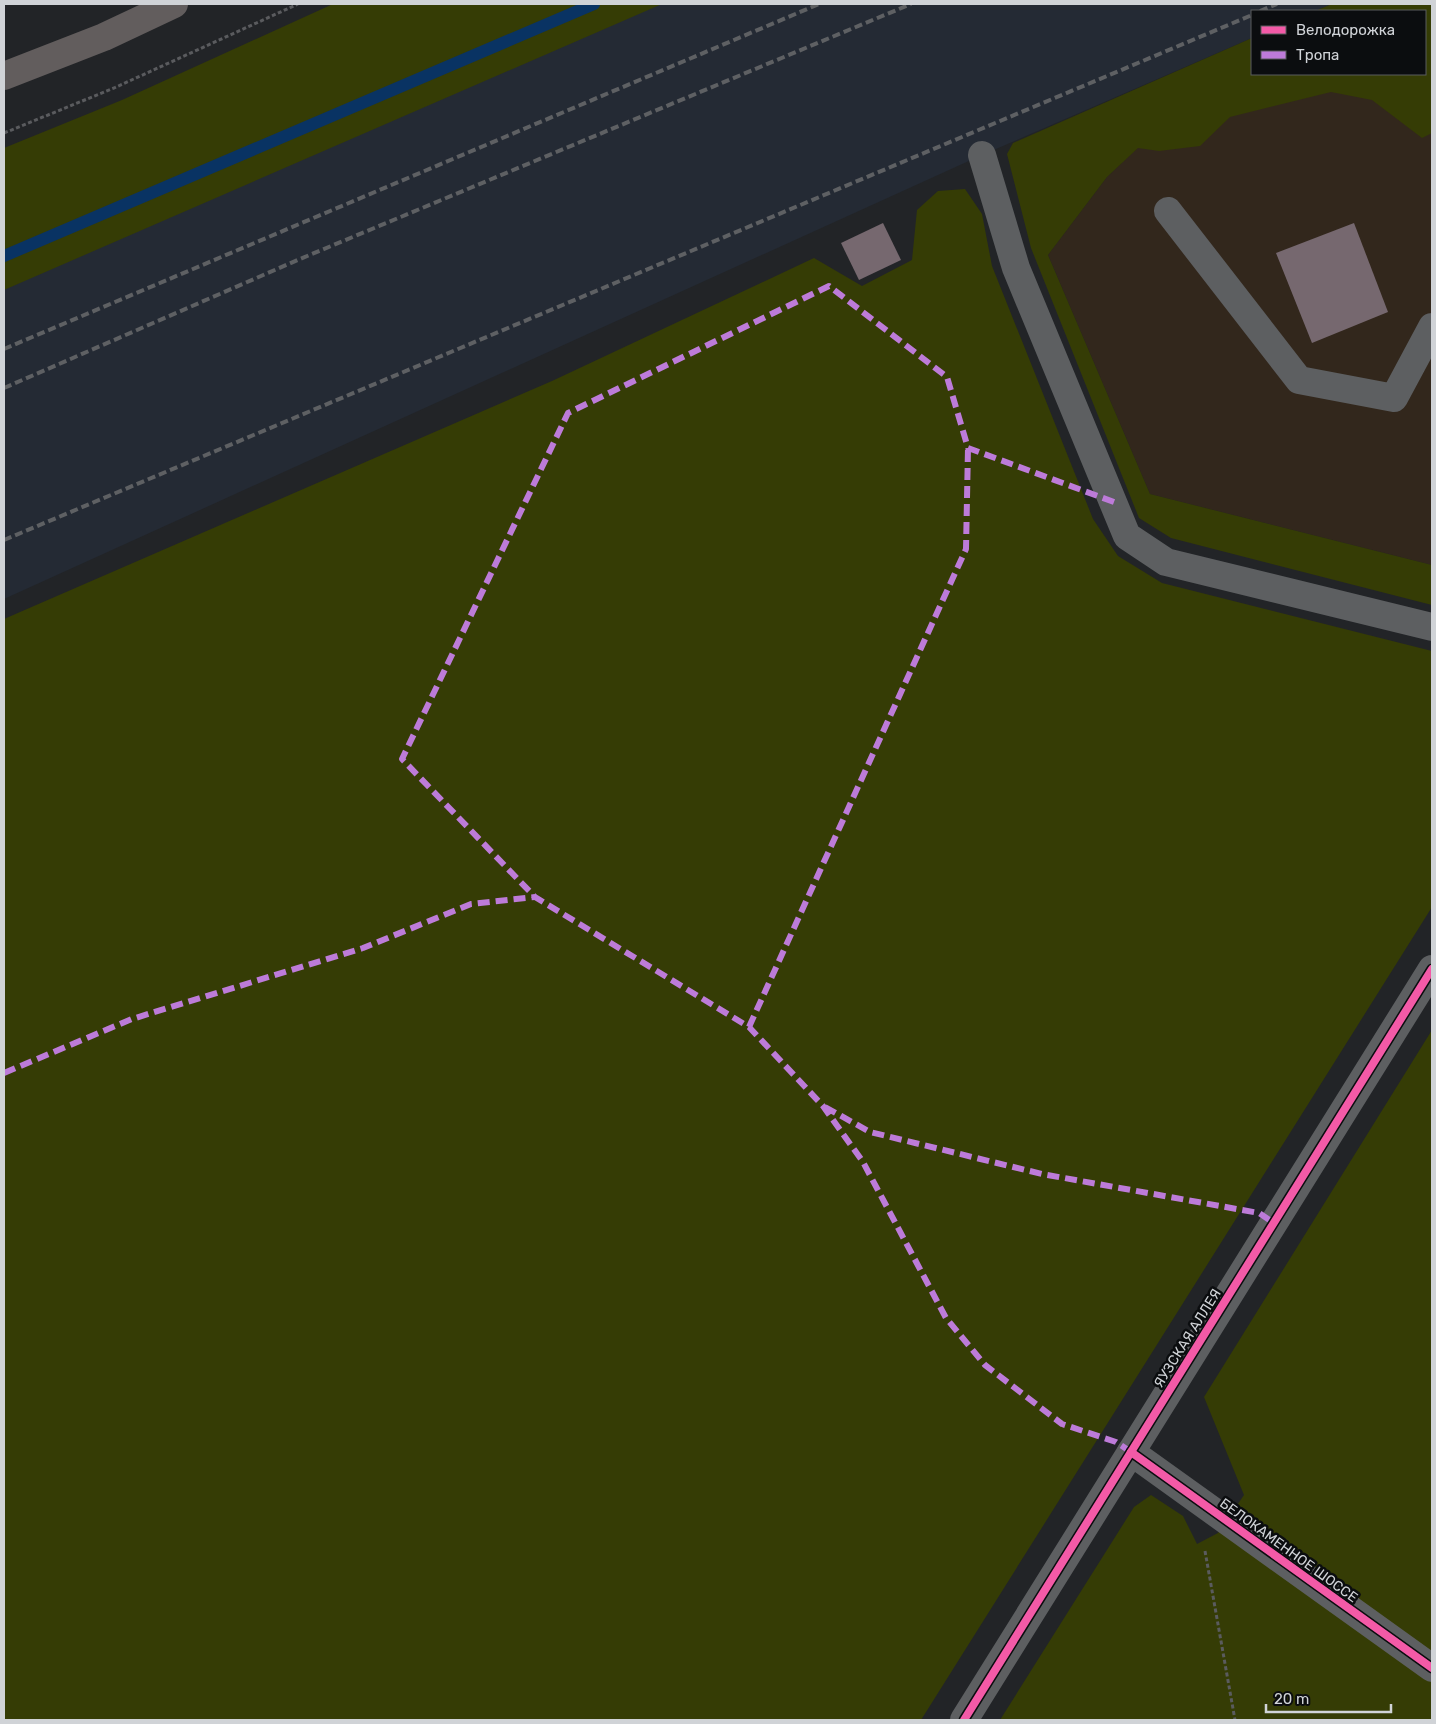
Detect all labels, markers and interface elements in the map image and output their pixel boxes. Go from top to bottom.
legend [1251,10,1426,75]
text: Велодорожка [1296,21,1395,39]
text: Тропа [1296,46,1339,64]
street label: ЯУЗСКАЯ АЛЛЕЯ [1150,1286,1225,1391]
street label: БЕЛОКАМЕННОЕ ШОССЕ [1217,1495,1361,1606]
scale bar [1266,1682,1391,1714]
text: 20 m [1274,1690,1309,1708]

